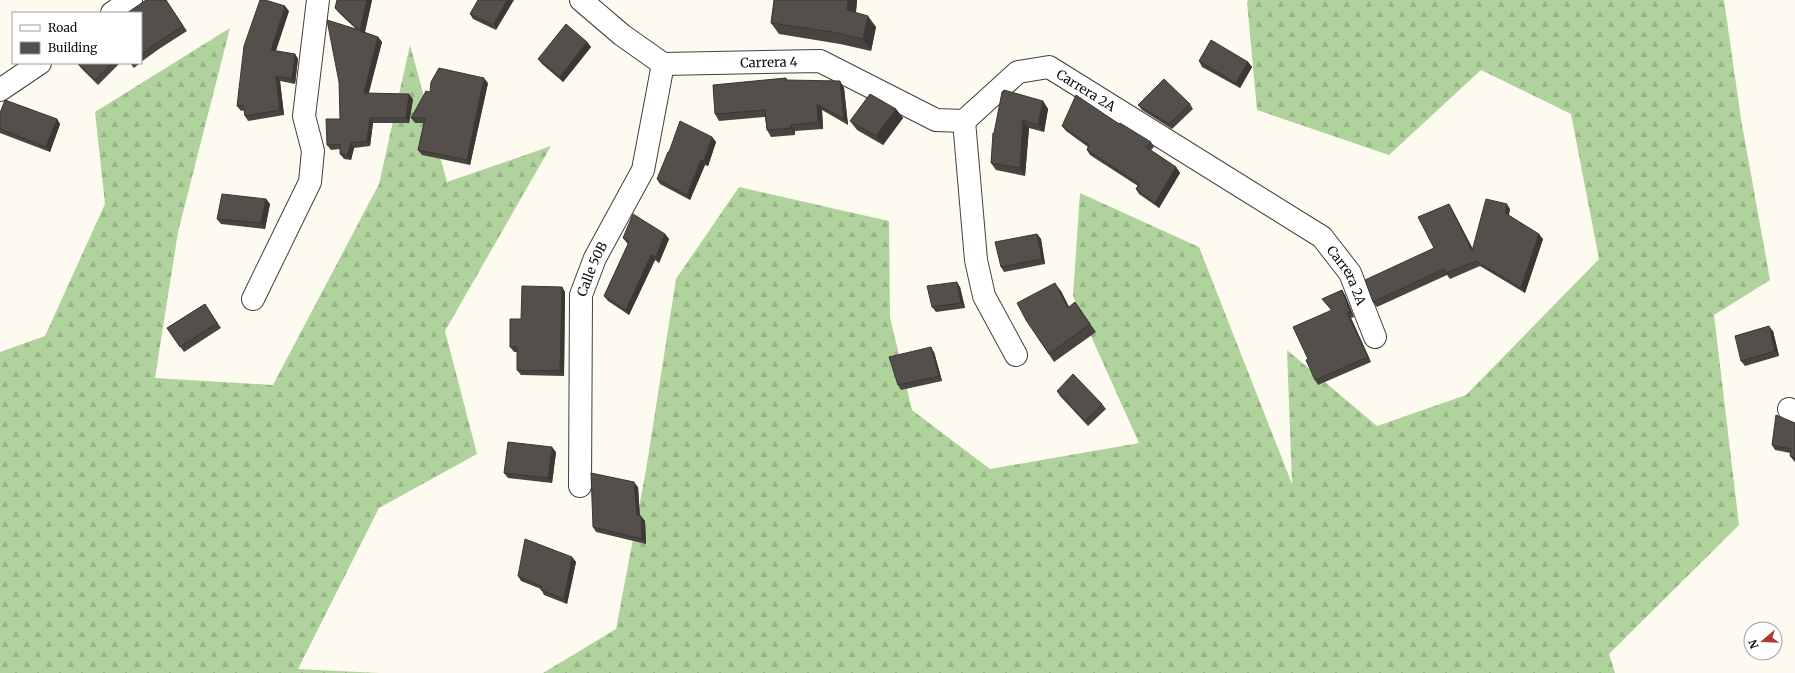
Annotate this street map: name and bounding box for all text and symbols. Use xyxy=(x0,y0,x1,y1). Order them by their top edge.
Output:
legend xyxy=(12,12,142,64)
text: Road xyxy=(48,20,77,35)
text: Building xyxy=(48,40,98,55)
street label: Carrera 4 xyxy=(740,53,798,72)
street label: Carrera 2A xyxy=(1053,66,1119,116)
street label: Calle 50B xyxy=(573,239,611,299)
street label: Carrera 2A xyxy=(1323,242,1370,309)
north arrow xyxy=(1743,621,1783,661)
text: N xyxy=(1745,638,1762,651)

